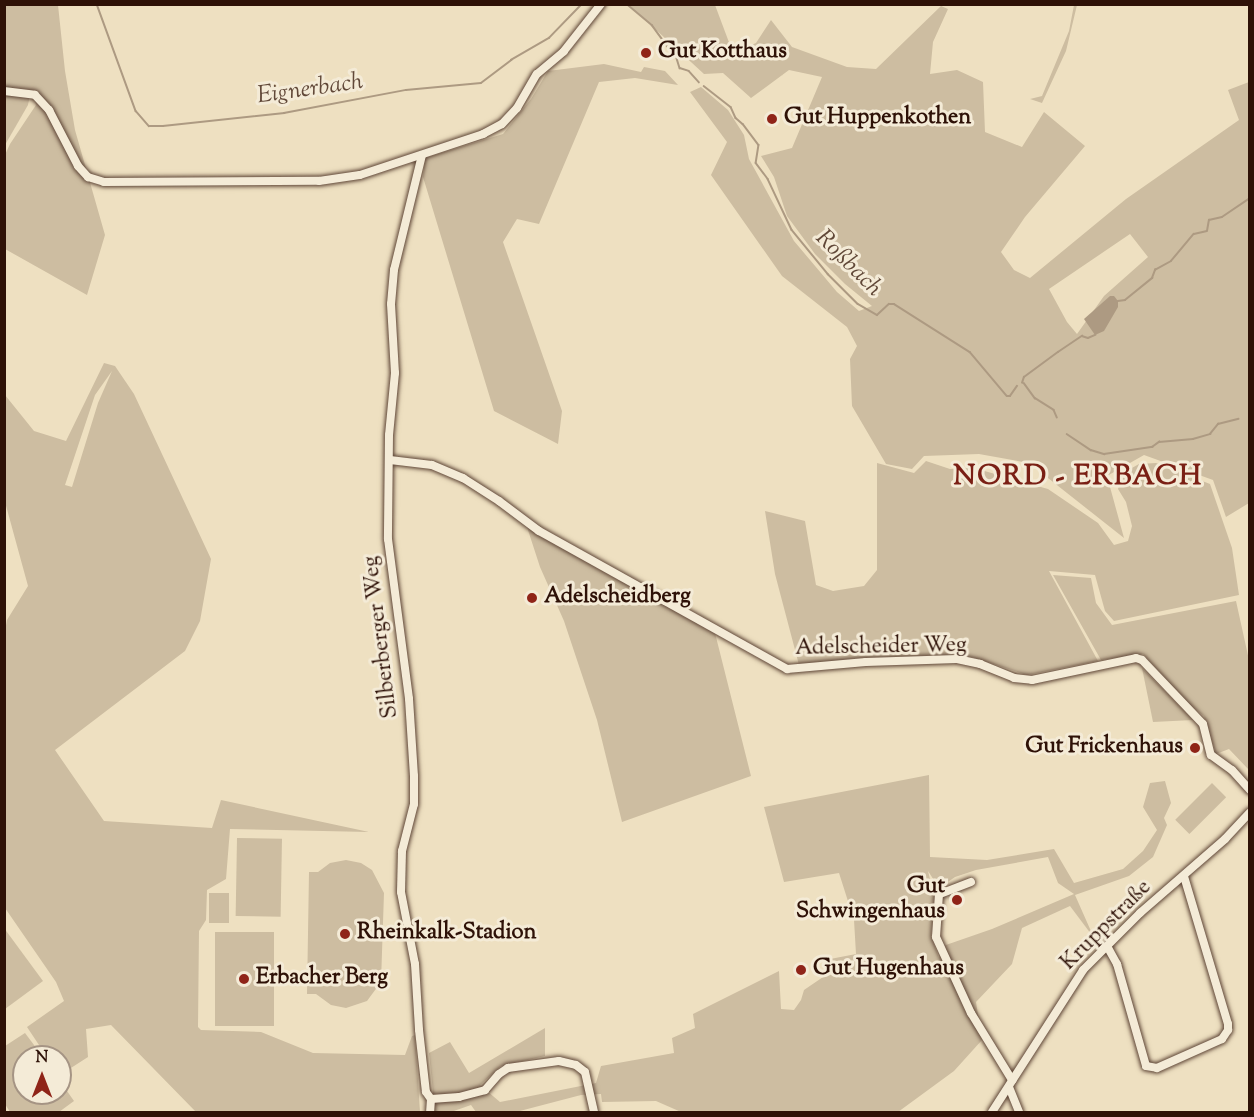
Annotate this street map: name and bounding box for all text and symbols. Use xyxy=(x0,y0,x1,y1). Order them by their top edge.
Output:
place label: Gut Kotthaus xyxy=(658,40,787,66)
marker: Gut Kotthaus xyxy=(639,46,653,60)
water label: Eignerbach xyxy=(255,68,365,112)
place label: Gut Huppenkothen xyxy=(784,106,971,132)
marker: Gut Huppenkothen xyxy=(765,112,779,126)
water label: Roßbach xyxy=(809,225,887,303)
district label: NORD - ERBACH xyxy=(953,460,1203,494)
street label: Silberberger Weg xyxy=(359,554,405,720)
place label: Adelscheidberg xyxy=(544,585,691,611)
marker: Adelscheidberg xyxy=(525,591,539,605)
street label: Adelscheider Weg xyxy=(795,633,967,663)
place label: Gut Frickenhaus xyxy=(1025,735,1183,761)
marker: Gut Frickenhaus xyxy=(1188,741,1202,755)
place label: Gut Schwingenhaus xyxy=(796,874,945,926)
street label: Kruppstraße xyxy=(1056,875,1158,977)
marker: Gut Schwingenhaus xyxy=(950,893,964,907)
place label: Rheinkalk-Stadion xyxy=(357,921,537,947)
marker: Rheinkalk-Stadion xyxy=(338,927,352,941)
place label: Gut Hugenhaus xyxy=(813,957,964,983)
marker: Gut Hugenhaus xyxy=(794,963,808,977)
place label: Erbacher Berg xyxy=(256,966,388,992)
marker: Erbacher Berg xyxy=(237,972,251,986)
north arrow xyxy=(12,1045,72,1105)
text: N xyxy=(36,1047,48,1070)

